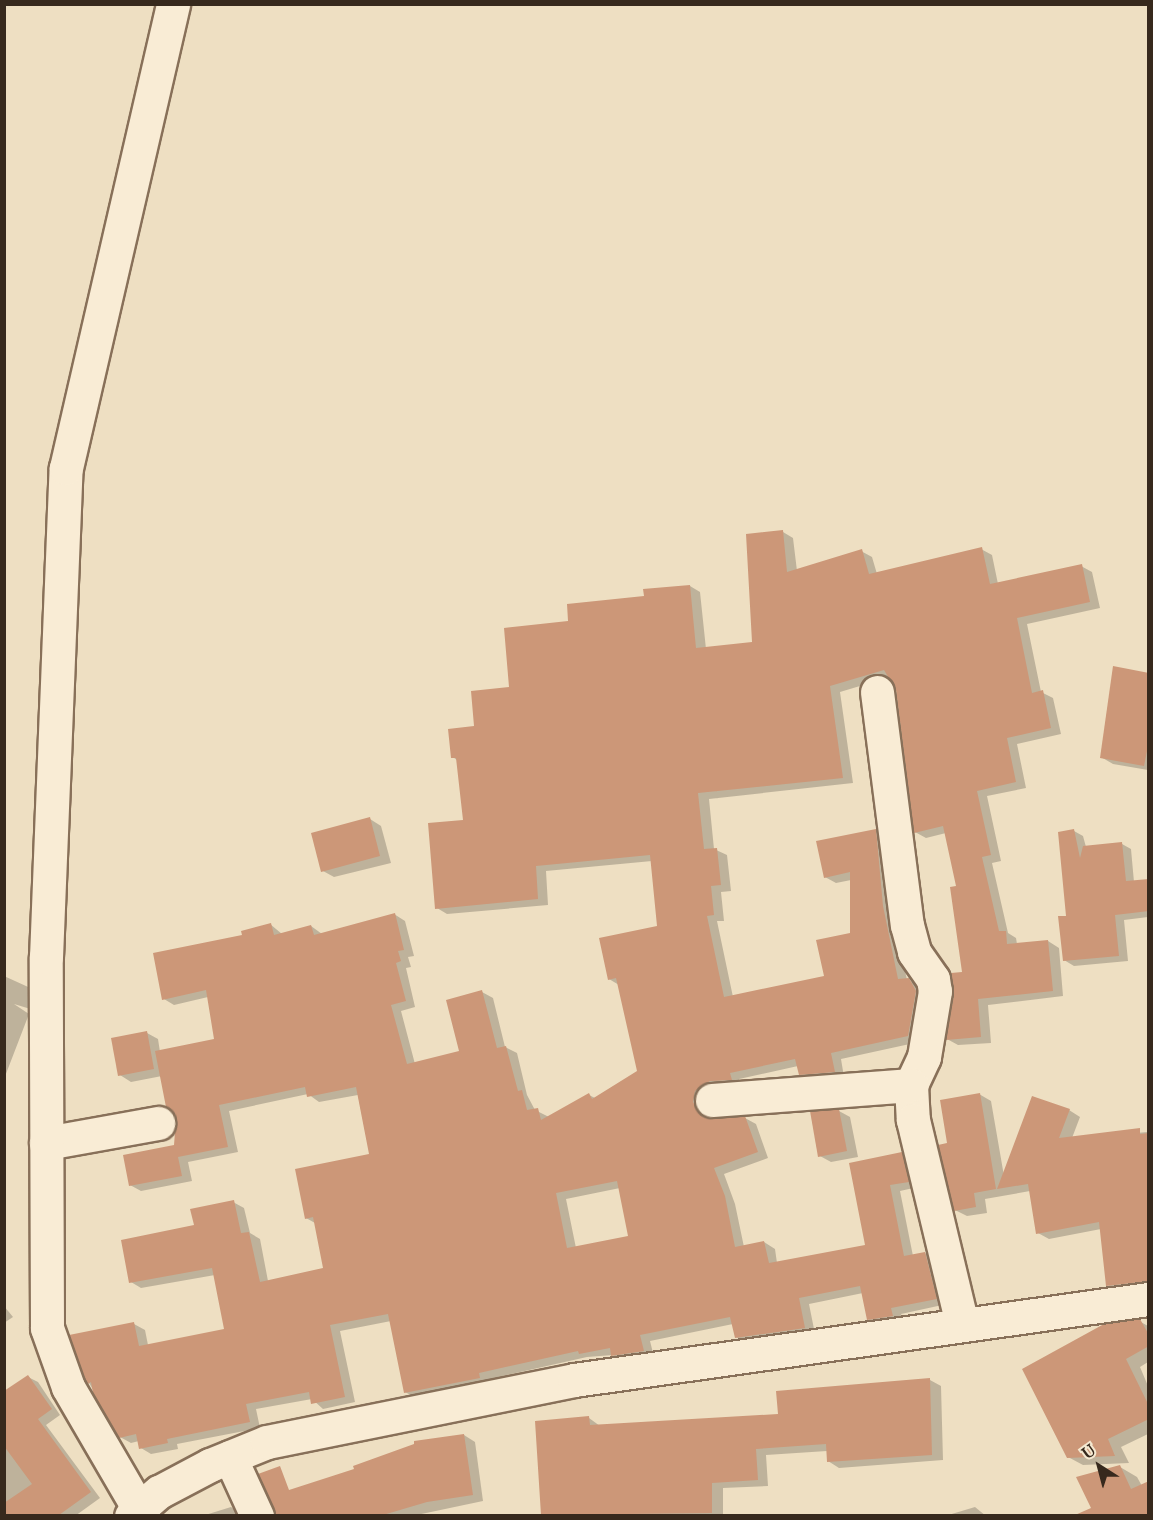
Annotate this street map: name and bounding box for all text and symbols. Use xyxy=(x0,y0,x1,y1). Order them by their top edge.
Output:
north arrow xyxy=(1069,1436,1129,1496)
text: U xyxy=(1078,1440,1099,1463)

